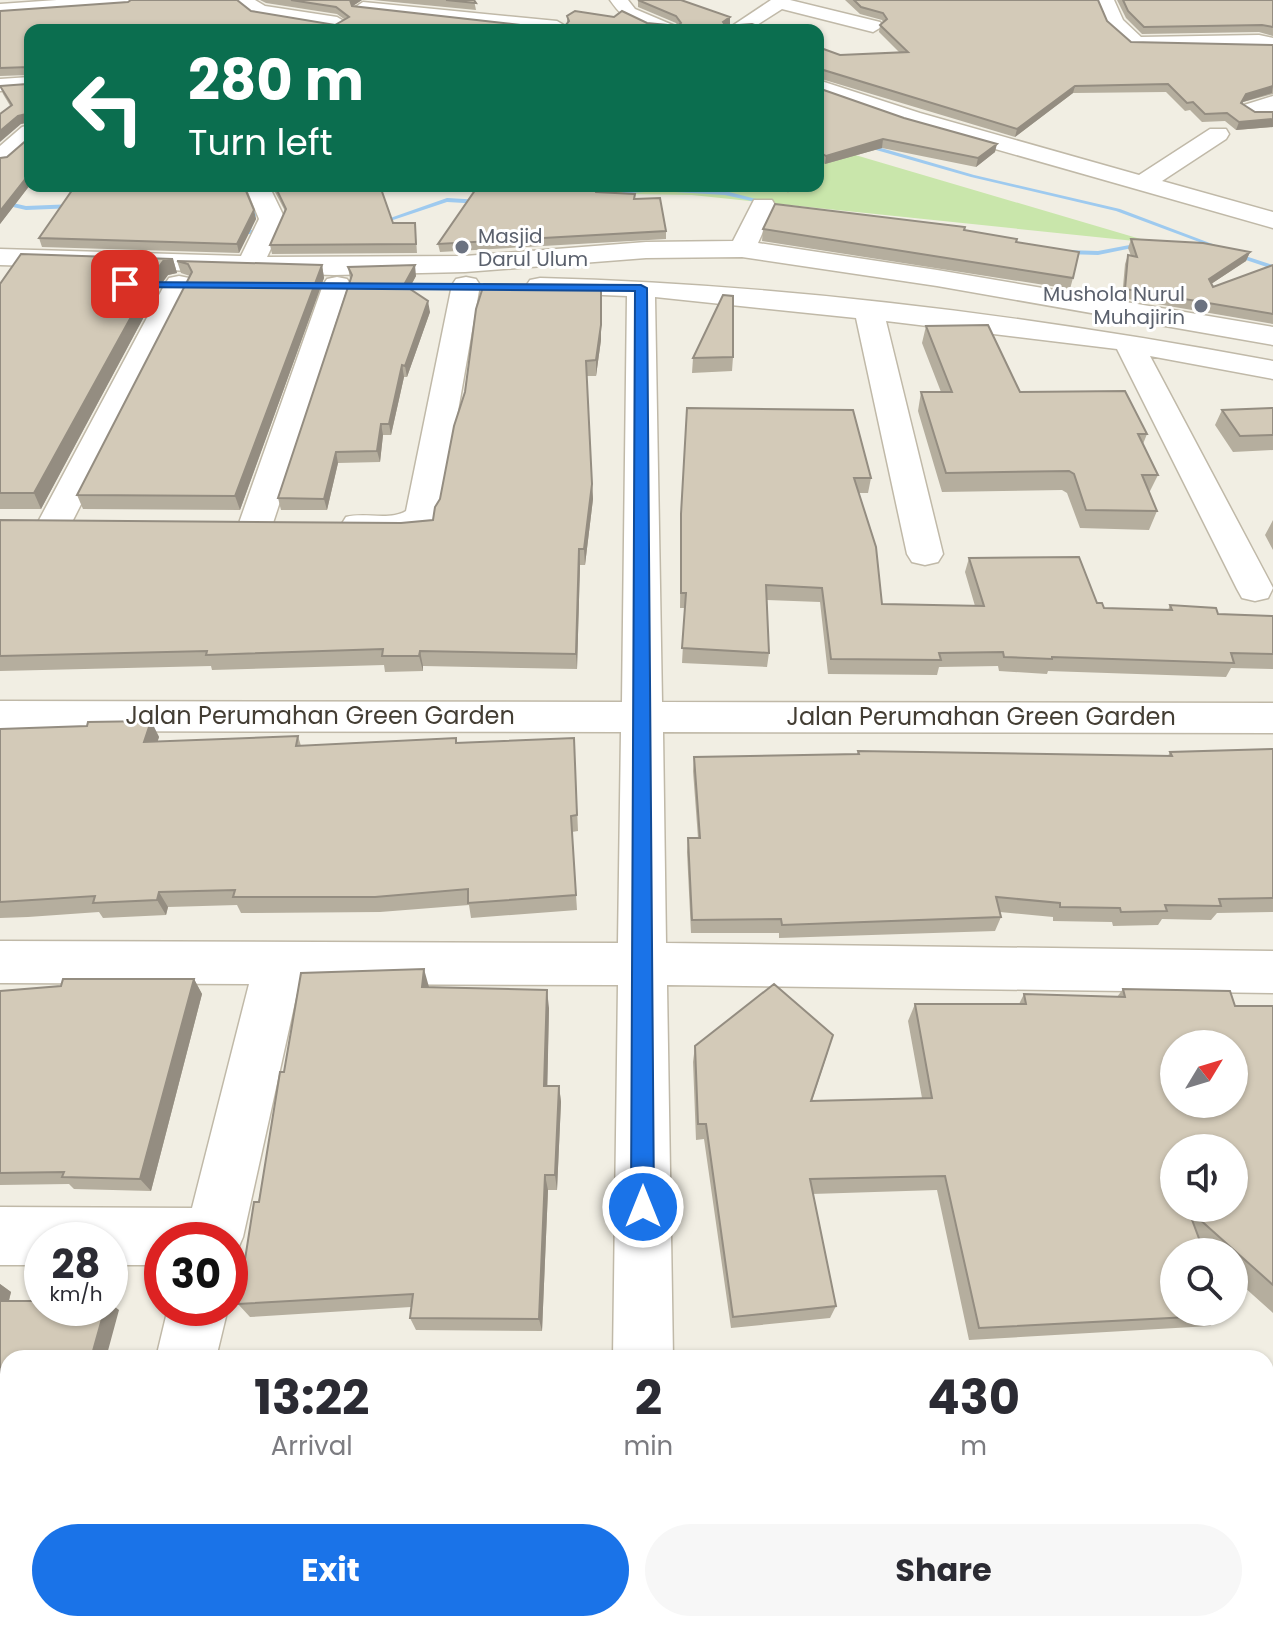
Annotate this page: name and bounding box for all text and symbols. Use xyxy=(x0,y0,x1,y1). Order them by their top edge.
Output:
text: 280 m xyxy=(188,41,364,120)
icon: left xyxy=(56,56,160,160)
text: Turn left xyxy=(188,117,333,168)
place label: Masjid Darul Ulum xyxy=(478,222,588,273)
marker: Masjid Darul Ulum xyxy=(453,238,471,256)
pin xyxy=(91,250,159,318)
icon: arrive xyxy=(103,262,147,306)
place label: Mushola Nurul Muhajirin xyxy=(1043,280,1185,331)
marker: Mushola Nurul Muhajirin xyxy=(1192,297,1210,315)
street label: Jalan Perumahan Green Garden xyxy=(125,699,515,732)
street label: Jalan Perumahan Green Garden xyxy=(786,700,1176,733)
north arrow xyxy=(1160,1030,1248,1118)
map controls xyxy=(1160,1030,1248,1326)
button: sound xyxy=(1160,1134,1248,1222)
position arrow xyxy=(601,1165,685,1249)
speed limit sign: 30 xyxy=(144,1222,248,1326)
text: 28 xyxy=(52,1236,100,1292)
button: search xyxy=(1160,1238,1248,1326)
text: km/h xyxy=(49,1280,103,1308)
text: 13:22 xyxy=(254,1364,369,1431)
text: 2 xyxy=(635,1364,662,1431)
text: 430 xyxy=(927,1364,1020,1431)
text: Arrival xyxy=(271,1428,353,1464)
text: min xyxy=(623,1428,673,1464)
text: m xyxy=(960,1428,987,1464)
button: Exit xyxy=(32,1524,629,1616)
button: Share xyxy=(645,1524,1242,1616)

